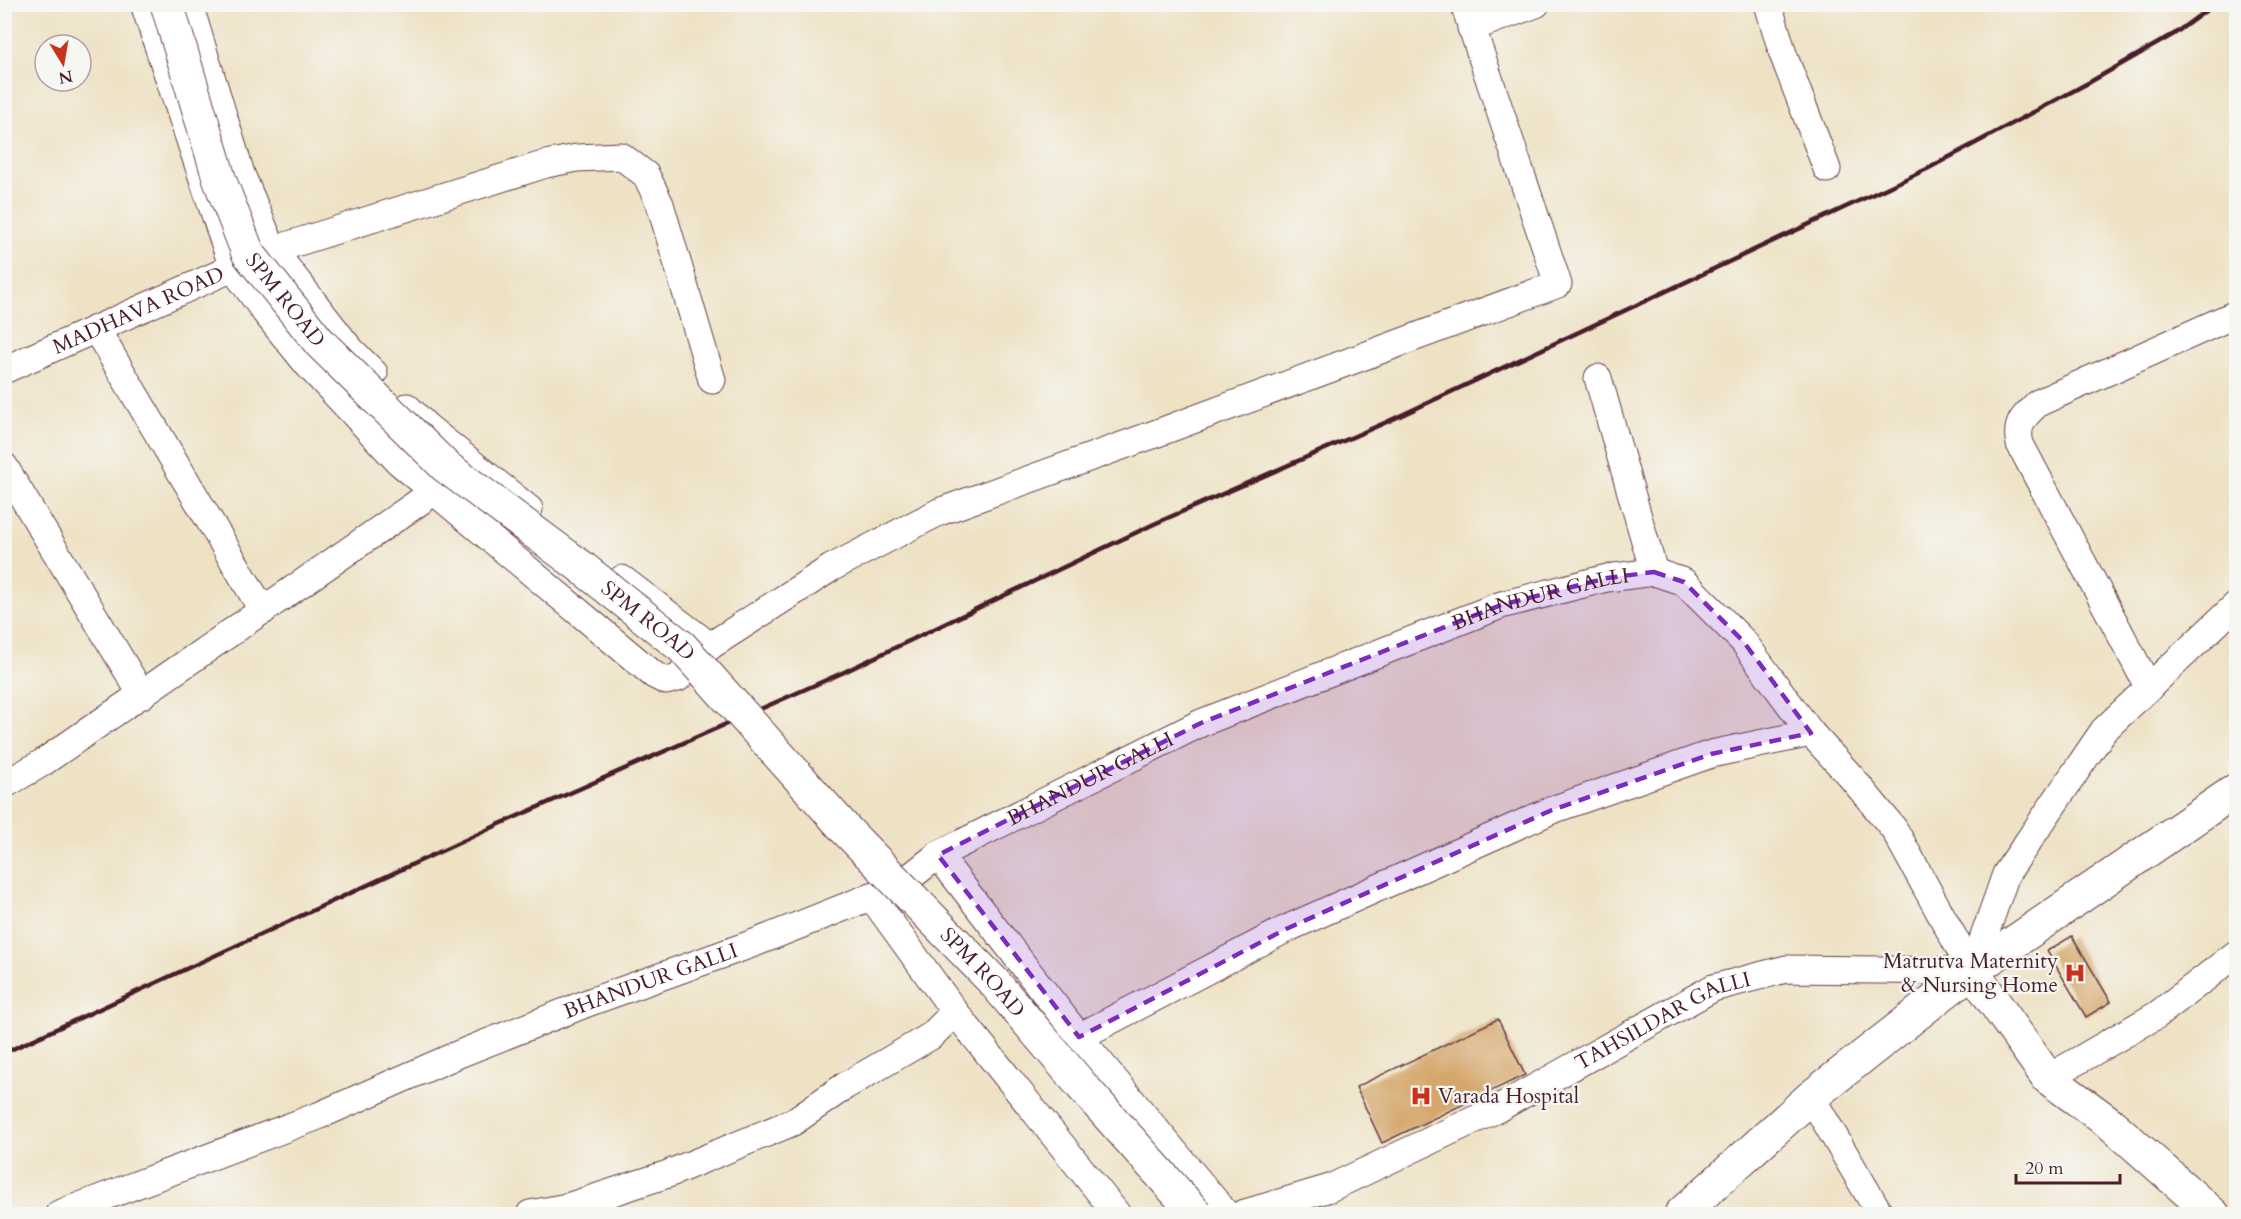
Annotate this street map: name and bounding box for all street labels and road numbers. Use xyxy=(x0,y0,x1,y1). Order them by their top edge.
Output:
street label: SPM ROAD xyxy=(238,247,332,353)
street label: MADHAVA ROAD xyxy=(48,260,229,362)
street label: BHANDUR GALLI xyxy=(1447,561,1631,638)
street label: SPM ROAD xyxy=(595,574,702,667)
street label: BHANDUR GALLI xyxy=(1002,725,1179,833)
street label: SPM ROAD xyxy=(933,921,1032,1024)
street label: BHANDUR GALLI xyxy=(559,936,742,1026)
street label: TAHSILDAR GALLI xyxy=(1570,965,1754,1078)

